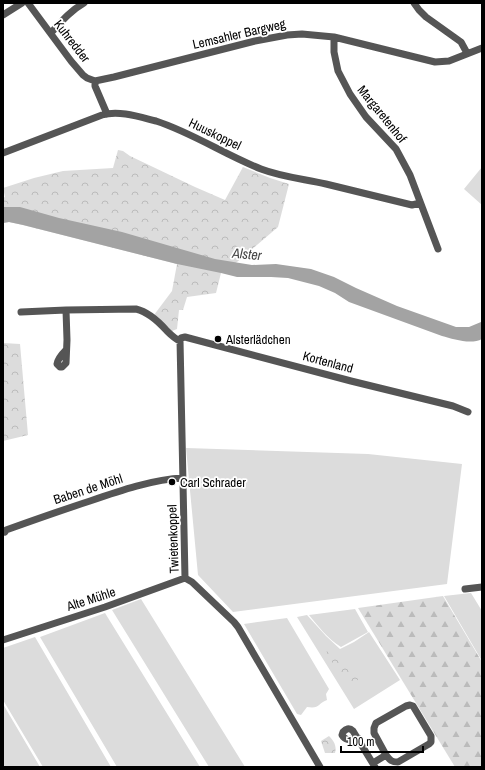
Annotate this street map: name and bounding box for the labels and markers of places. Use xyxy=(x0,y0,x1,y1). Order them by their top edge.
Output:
place label: Alsterlädchen xyxy=(225,331,291,348)
marker: Alsterlädchen xyxy=(213,334,223,344)
place label: Carl Schrader xyxy=(180,474,246,491)
marker: Carl Schrader xyxy=(167,477,177,487)

